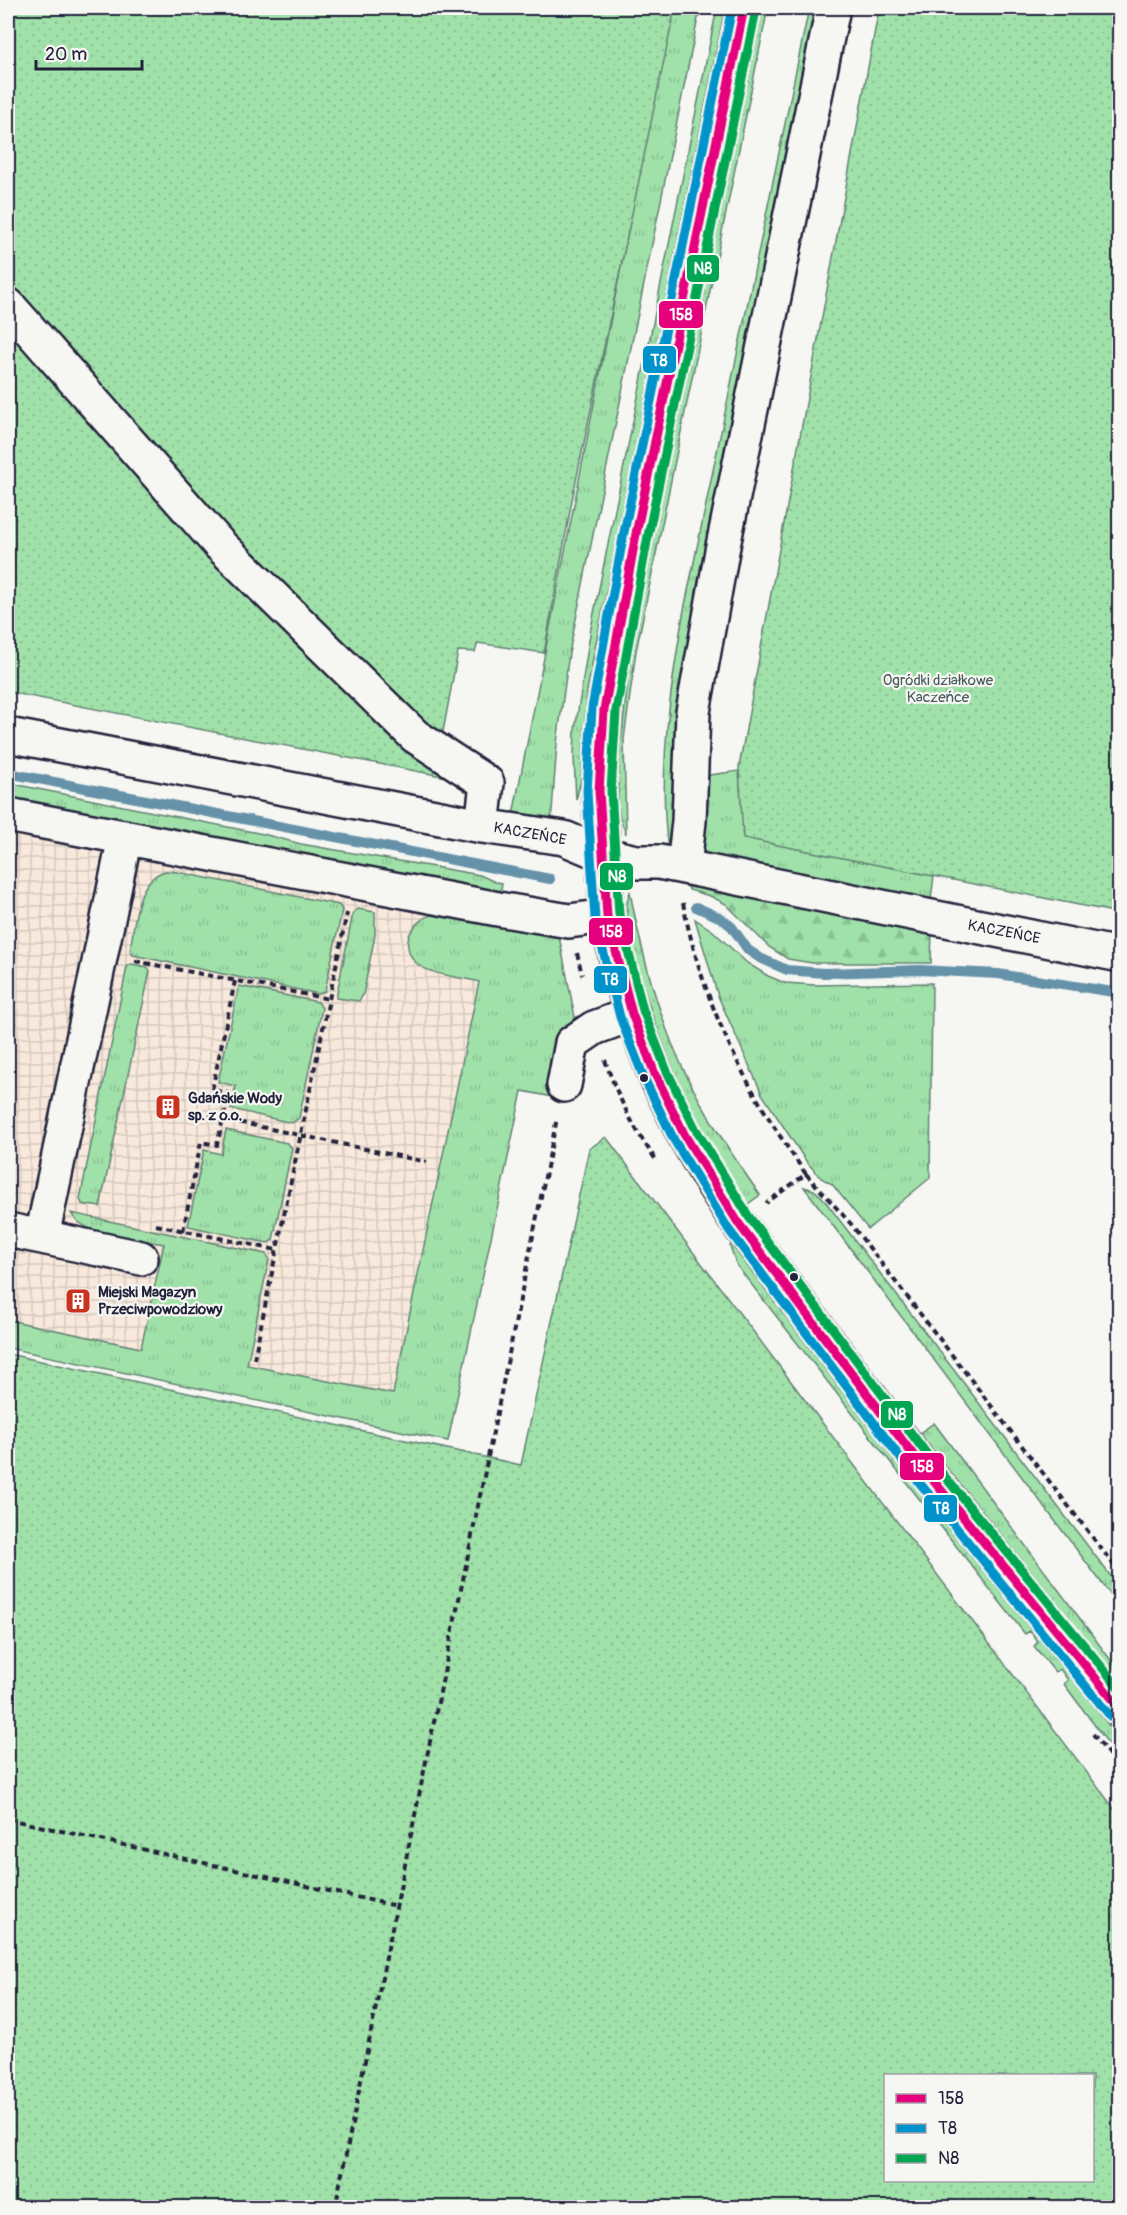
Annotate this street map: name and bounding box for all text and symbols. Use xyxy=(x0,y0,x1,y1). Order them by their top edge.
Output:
scale bar xyxy=(36,33,142,71)
text: 20 m xyxy=(45,43,87,66)
line badge: N8 xyxy=(686,254,720,283)
text: N8 xyxy=(694,259,712,279)
line badge: 158 xyxy=(658,300,704,329)
text: 158 xyxy=(670,305,693,325)
line badge: T8 xyxy=(642,345,677,374)
text: T8 xyxy=(650,351,667,371)
park label: Ogródki działkowe Kaczeńce xyxy=(883,671,994,707)
street label: KACZEŃCE xyxy=(492,818,568,850)
line badge: N8 xyxy=(599,862,634,891)
text: N8 xyxy=(608,867,626,887)
street label: KACZEŃCE xyxy=(966,916,1042,948)
line badge: 158 xyxy=(588,917,634,946)
text: 158 xyxy=(600,922,623,942)
line badge: T8 xyxy=(593,965,628,994)
text: T8 xyxy=(601,970,618,990)
unlabelled marker xyxy=(638,1072,650,1084)
place label: Gdańskie Wody sp. z o.o. xyxy=(188,1089,282,1125)
building icon: Gdańskie Wody sp. z o.o. xyxy=(153,1092,183,1122)
unlabelled marker xyxy=(788,1271,800,1283)
place label: Miejski Magazyn Przeciwpowodziowy xyxy=(98,1283,223,1319)
building icon: Miejski Magazyn Przeciwpowodziowy xyxy=(63,1286,93,1316)
line badge: N8 xyxy=(880,1400,914,1429)
text: N8 xyxy=(888,1405,906,1425)
line badge: 158 xyxy=(899,1452,945,1481)
text: 158 xyxy=(911,1457,934,1477)
line badge: T8 xyxy=(923,1494,958,1523)
text: T8 xyxy=(932,1499,949,1519)
legend xyxy=(884,2074,1094,2182)
text: 158 xyxy=(938,2087,964,2110)
text: T8 xyxy=(938,2117,957,2140)
text: N8 xyxy=(938,2147,959,2170)

